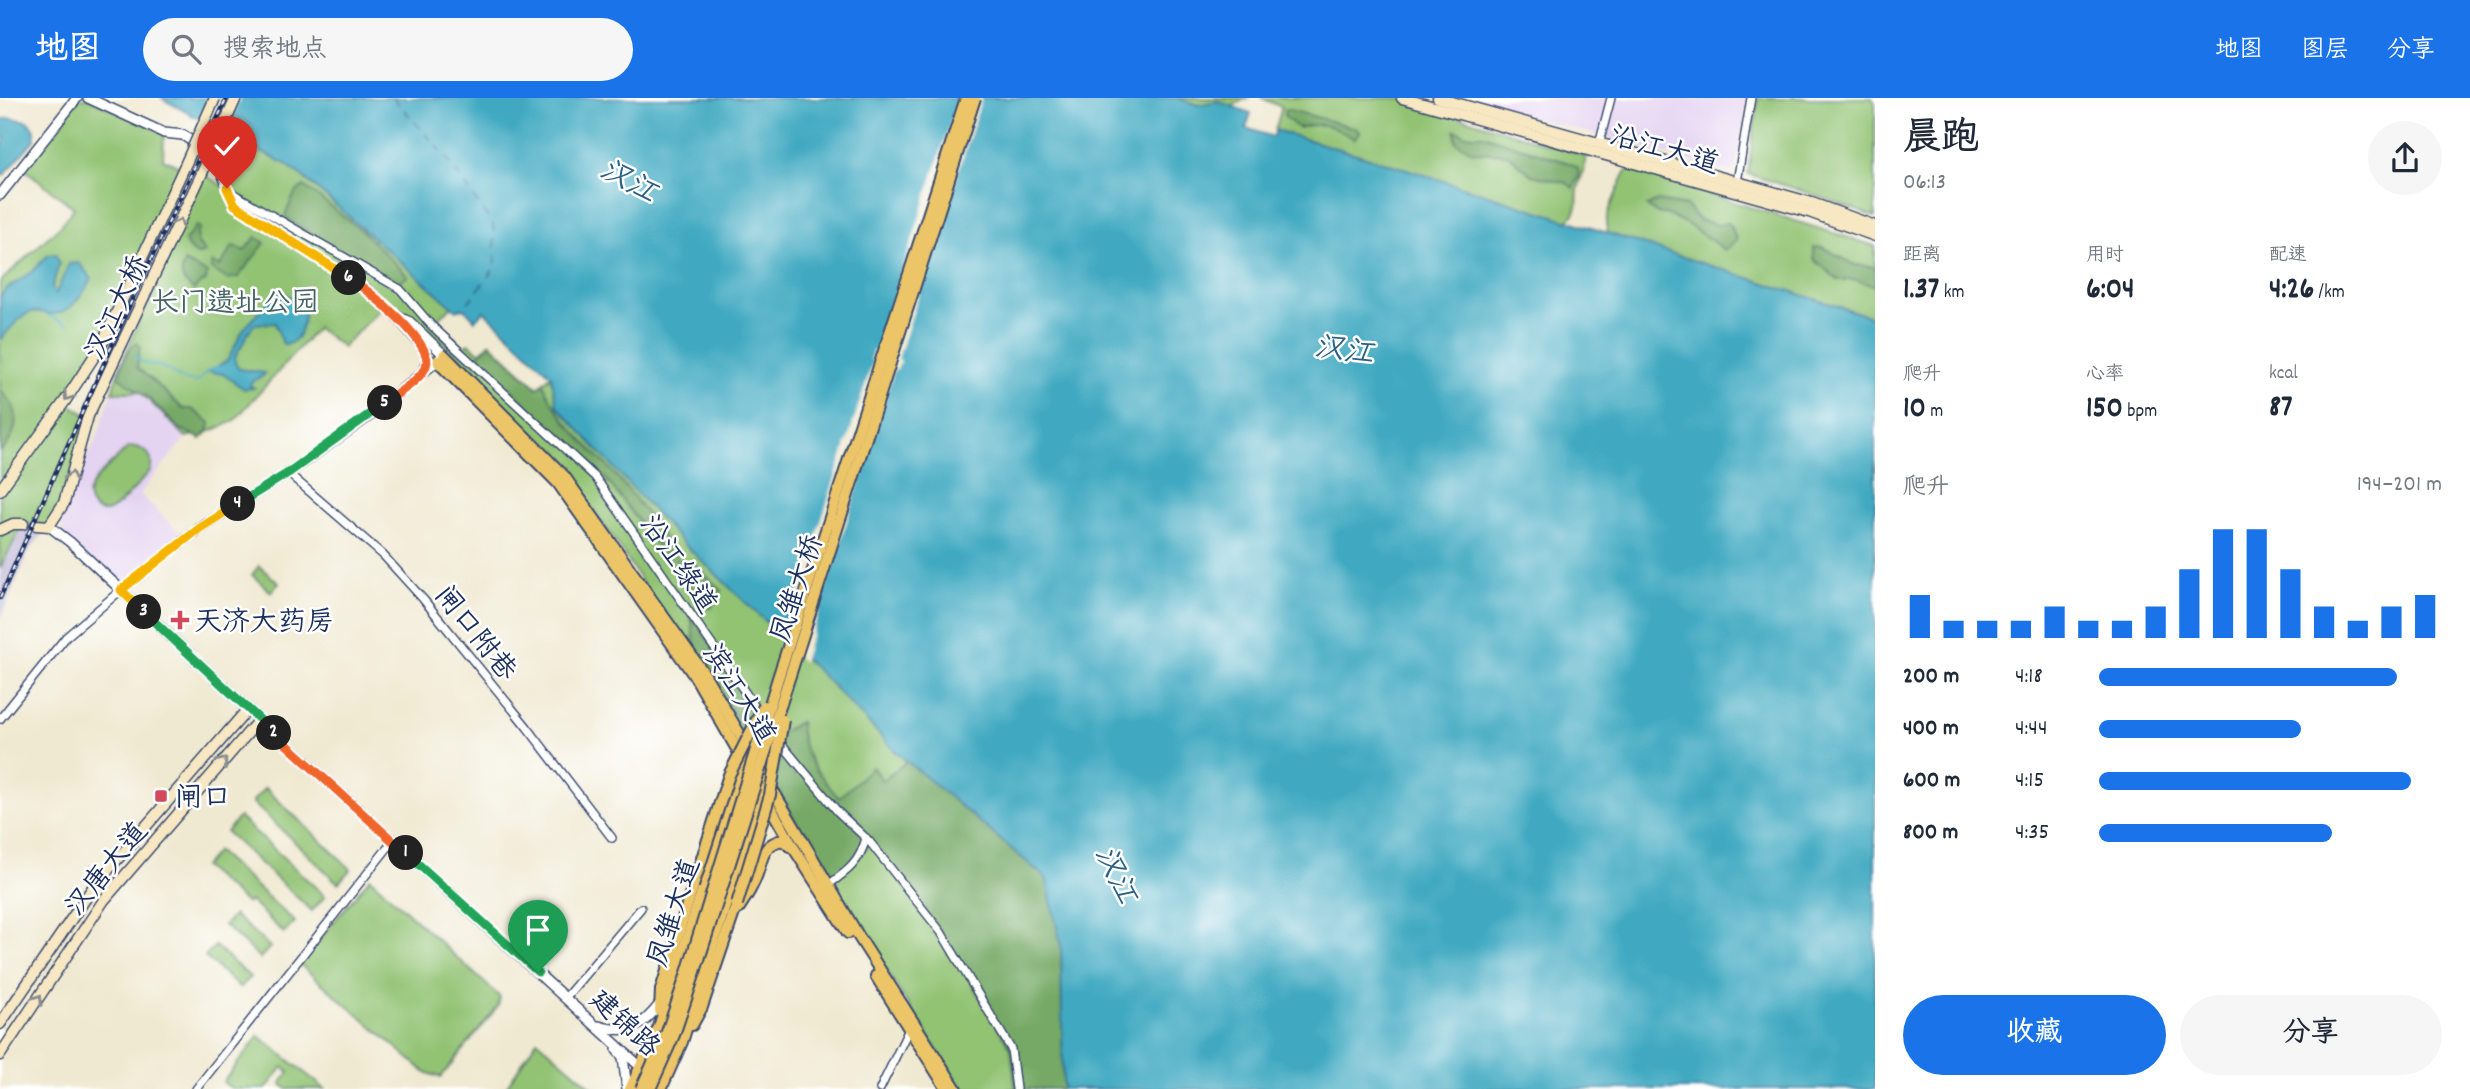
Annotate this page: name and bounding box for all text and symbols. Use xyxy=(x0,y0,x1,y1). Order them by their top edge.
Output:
search box xyxy=(143,18,633,81)
text: 地图 xyxy=(35,28,101,75)
icon: search xyxy=(167,30,205,68)
text: 搜索地点 xyxy=(223,32,327,69)
text: 地图 xyxy=(2215,34,2263,68)
text: 图层 xyxy=(2301,34,2349,68)
text: 分享 xyxy=(2387,34,2435,68)
text: 晨跑 xyxy=(1903,113,1979,168)
pin xyxy=(197,116,257,188)
street label: 沿江大道 xyxy=(1604,118,1723,187)
button: share xyxy=(2368,121,2442,195)
icon: check xyxy=(208,127,246,165)
water label: 汉江 xyxy=(590,151,665,218)
text: 06:13 xyxy=(1903,167,1946,200)
one-way arrow xyxy=(171,218,185,230)
text: 距离 xyxy=(1903,243,1941,270)
text: 用时 xyxy=(2086,243,2124,270)
text: 配速 xyxy=(2269,243,2307,270)
street label: 汉江大桥 xyxy=(78,250,161,368)
pin: 6 xyxy=(332,260,366,296)
text: 6 xyxy=(344,264,353,291)
text: 1.37 xyxy=(1903,270,1939,313)
text: 6:04 xyxy=(2086,270,2134,313)
text: 4:26 xyxy=(2269,270,2314,313)
text: km xyxy=(1939,280,1965,307)
text: /km xyxy=(2314,280,2345,307)
park label: 长门遗址公园 xyxy=(151,286,319,326)
water label: 汉江 xyxy=(1311,328,1378,379)
text: kcal xyxy=(2269,361,2298,388)
text: 爬升 xyxy=(1903,362,1941,389)
text: 心率 xyxy=(2086,362,2124,389)
pin: 5 xyxy=(368,386,402,420)
one-way arrow xyxy=(64,388,76,401)
text: 87 xyxy=(2269,388,2293,431)
text: 5 xyxy=(380,389,389,416)
text: 10 xyxy=(1903,389,1926,432)
text: 150 xyxy=(2086,389,2123,432)
text: m xyxy=(1926,399,1943,426)
text: bpm xyxy=(2123,399,2157,426)
text: 194–201 m xyxy=(2357,469,2442,502)
one-way arrow xyxy=(63,471,77,483)
text: 爬升 xyxy=(1903,472,1949,505)
pin: 4 xyxy=(220,486,256,522)
text: 4 xyxy=(234,490,241,517)
street label: 沿江绿道 xyxy=(627,509,724,623)
street label: 凤雏大桥 xyxy=(763,530,836,649)
street label: 闸口附巷 xyxy=(422,579,525,692)
pin: 3 xyxy=(127,594,162,630)
text: 3 xyxy=(139,598,148,625)
place label: 天济大药房 xyxy=(194,605,334,645)
marker: 天济大药房 xyxy=(172,612,188,628)
street label: 滨江大道 xyxy=(690,638,783,754)
text: 200 m xyxy=(1903,661,1959,694)
text: 4:18 xyxy=(2015,661,2043,694)
text: 400 m xyxy=(1903,713,1959,746)
text: 4:44 xyxy=(2015,713,2047,746)
pin: 2 xyxy=(256,716,292,750)
text: 2 xyxy=(269,719,278,746)
one-way arrow xyxy=(215,757,227,770)
text: 600 m xyxy=(1903,765,1960,798)
text: 4:15 xyxy=(2015,765,2044,798)
place label: 闸口 xyxy=(175,781,231,821)
marker: 闸口 xyxy=(153,788,169,804)
street label: 汉唐大道 xyxy=(58,815,160,927)
text: 800 m xyxy=(1903,817,1958,850)
text: 4:35 xyxy=(2015,817,2049,850)
pin: 1 xyxy=(388,836,424,870)
text: 1 xyxy=(403,839,408,866)
water label: 汉江 xyxy=(1080,840,1146,914)
street label: 凤雏大道 xyxy=(640,854,713,973)
pin xyxy=(508,900,568,972)
icon: arrive xyxy=(519,911,557,949)
street label: 建锦路 xyxy=(578,982,667,1069)
one-way arrow xyxy=(30,994,42,1007)
button: 收藏 xyxy=(1903,995,2166,1075)
button: 分享 xyxy=(2180,995,2442,1075)

